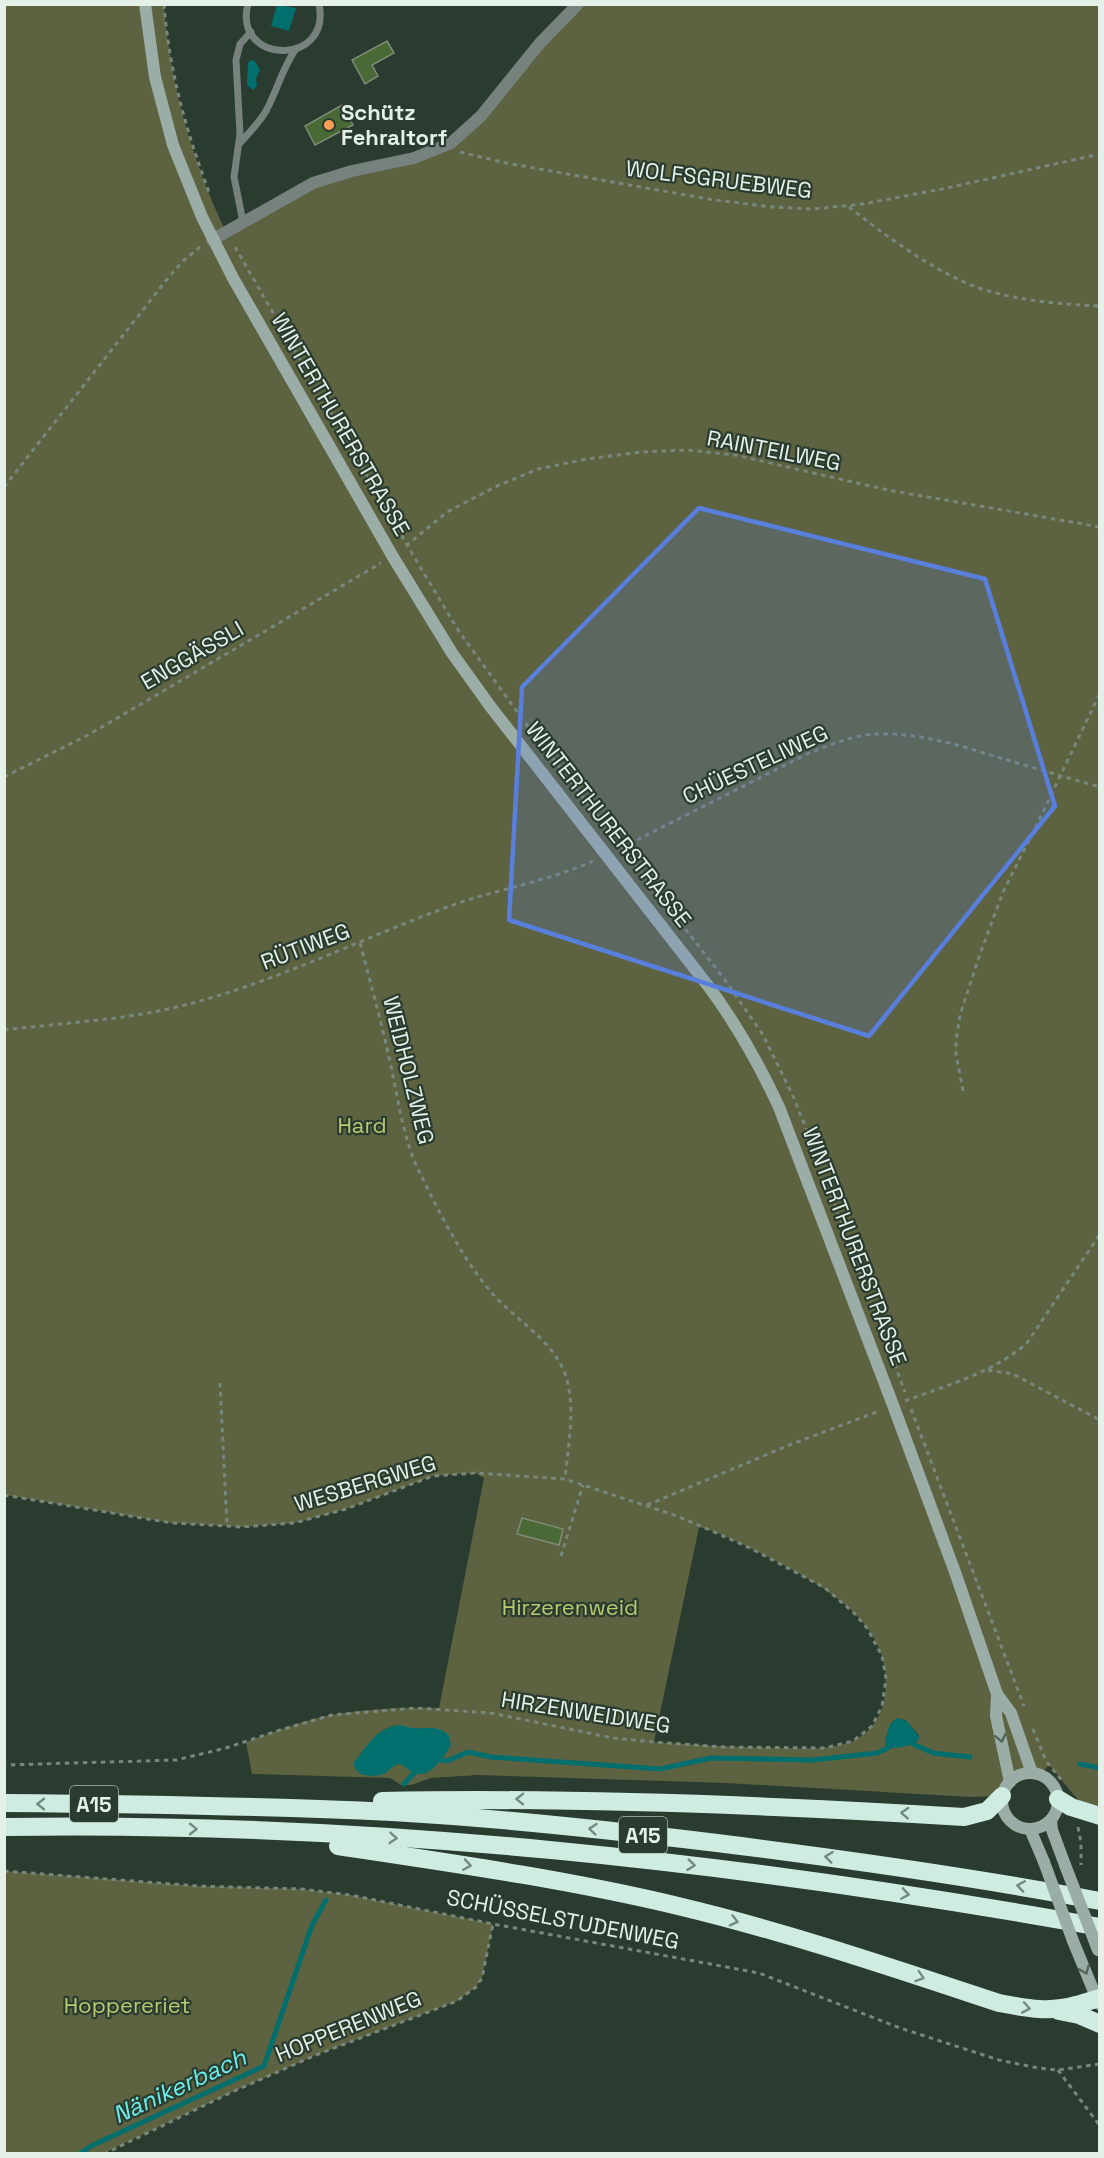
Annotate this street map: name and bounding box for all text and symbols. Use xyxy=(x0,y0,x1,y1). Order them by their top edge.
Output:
place label: Schütz Fehraltorf xyxy=(341,98,447,151)
marker: Schütz Fehraltorf xyxy=(322,118,336,132)
street label: WOLFSGRUEBWEG xyxy=(624,154,814,204)
street label: WINTERTHURERSTRASSE xyxy=(266,307,416,541)
street label: RAINTEILWEG xyxy=(705,423,843,477)
street label: ENGGÄSSLI xyxy=(136,614,248,696)
street label: WINTERTHURERSTRASSE xyxy=(520,716,698,932)
street label: CHÜESTELIWEG xyxy=(678,718,832,810)
street label: RÜTIWEG xyxy=(257,916,353,976)
street label: WEIDHOLZWEG xyxy=(377,993,441,1147)
park label: Hard xyxy=(337,1111,387,1139)
street label: WINTERTHURERSTRASSE xyxy=(797,1123,913,1369)
street label: WESBERGWEG xyxy=(291,1448,439,1518)
park label: Hirzerenweid xyxy=(502,1593,638,1621)
street label: HIRZENWEIDWEG xyxy=(499,1685,673,1739)
one-way arrow xyxy=(994,1733,1007,1743)
road number: A15 xyxy=(70,1786,118,1822)
one-way arrow xyxy=(515,1793,524,1805)
one-way arrow xyxy=(36,1798,45,1810)
one-way arrow xyxy=(901,1807,910,1820)
road number: A15 xyxy=(619,1817,667,1853)
one-way arrow xyxy=(189,1822,198,1835)
one-way arrow xyxy=(589,1824,598,1836)
one-way arrow xyxy=(388,1831,397,1844)
one-way arrow xyxy=(824,1851,833,1864)
one-way arrow xyxy=(463,1858,472,1870)
one-way arrow xyxy=(687,1858,696,1871)
one-way arrow xyxy=(1017,1881,1026,1893)
street label: SCHÜSSELSTUDENWEG xyxy=(444,1883,682,1955)
one-way arrow xyxy=(901,1888,910,1900)
one-way arrow xyxy=(729,1913,739,1926)
one-way arrow xyxy=(1078,1963,1090,1974)
one-way arrow xyxy=(914,1969,925,1982)
street label: HOPPERENWEG xyxy=(271,1984,425,2068)
park label: Hoppereriet xyxy=(64,1991,190,2019)
one-way arrow xyxy=(1021,2001,1031,2014)
water label: Nänikerbach xyxy=(107,2041,252,2130)

